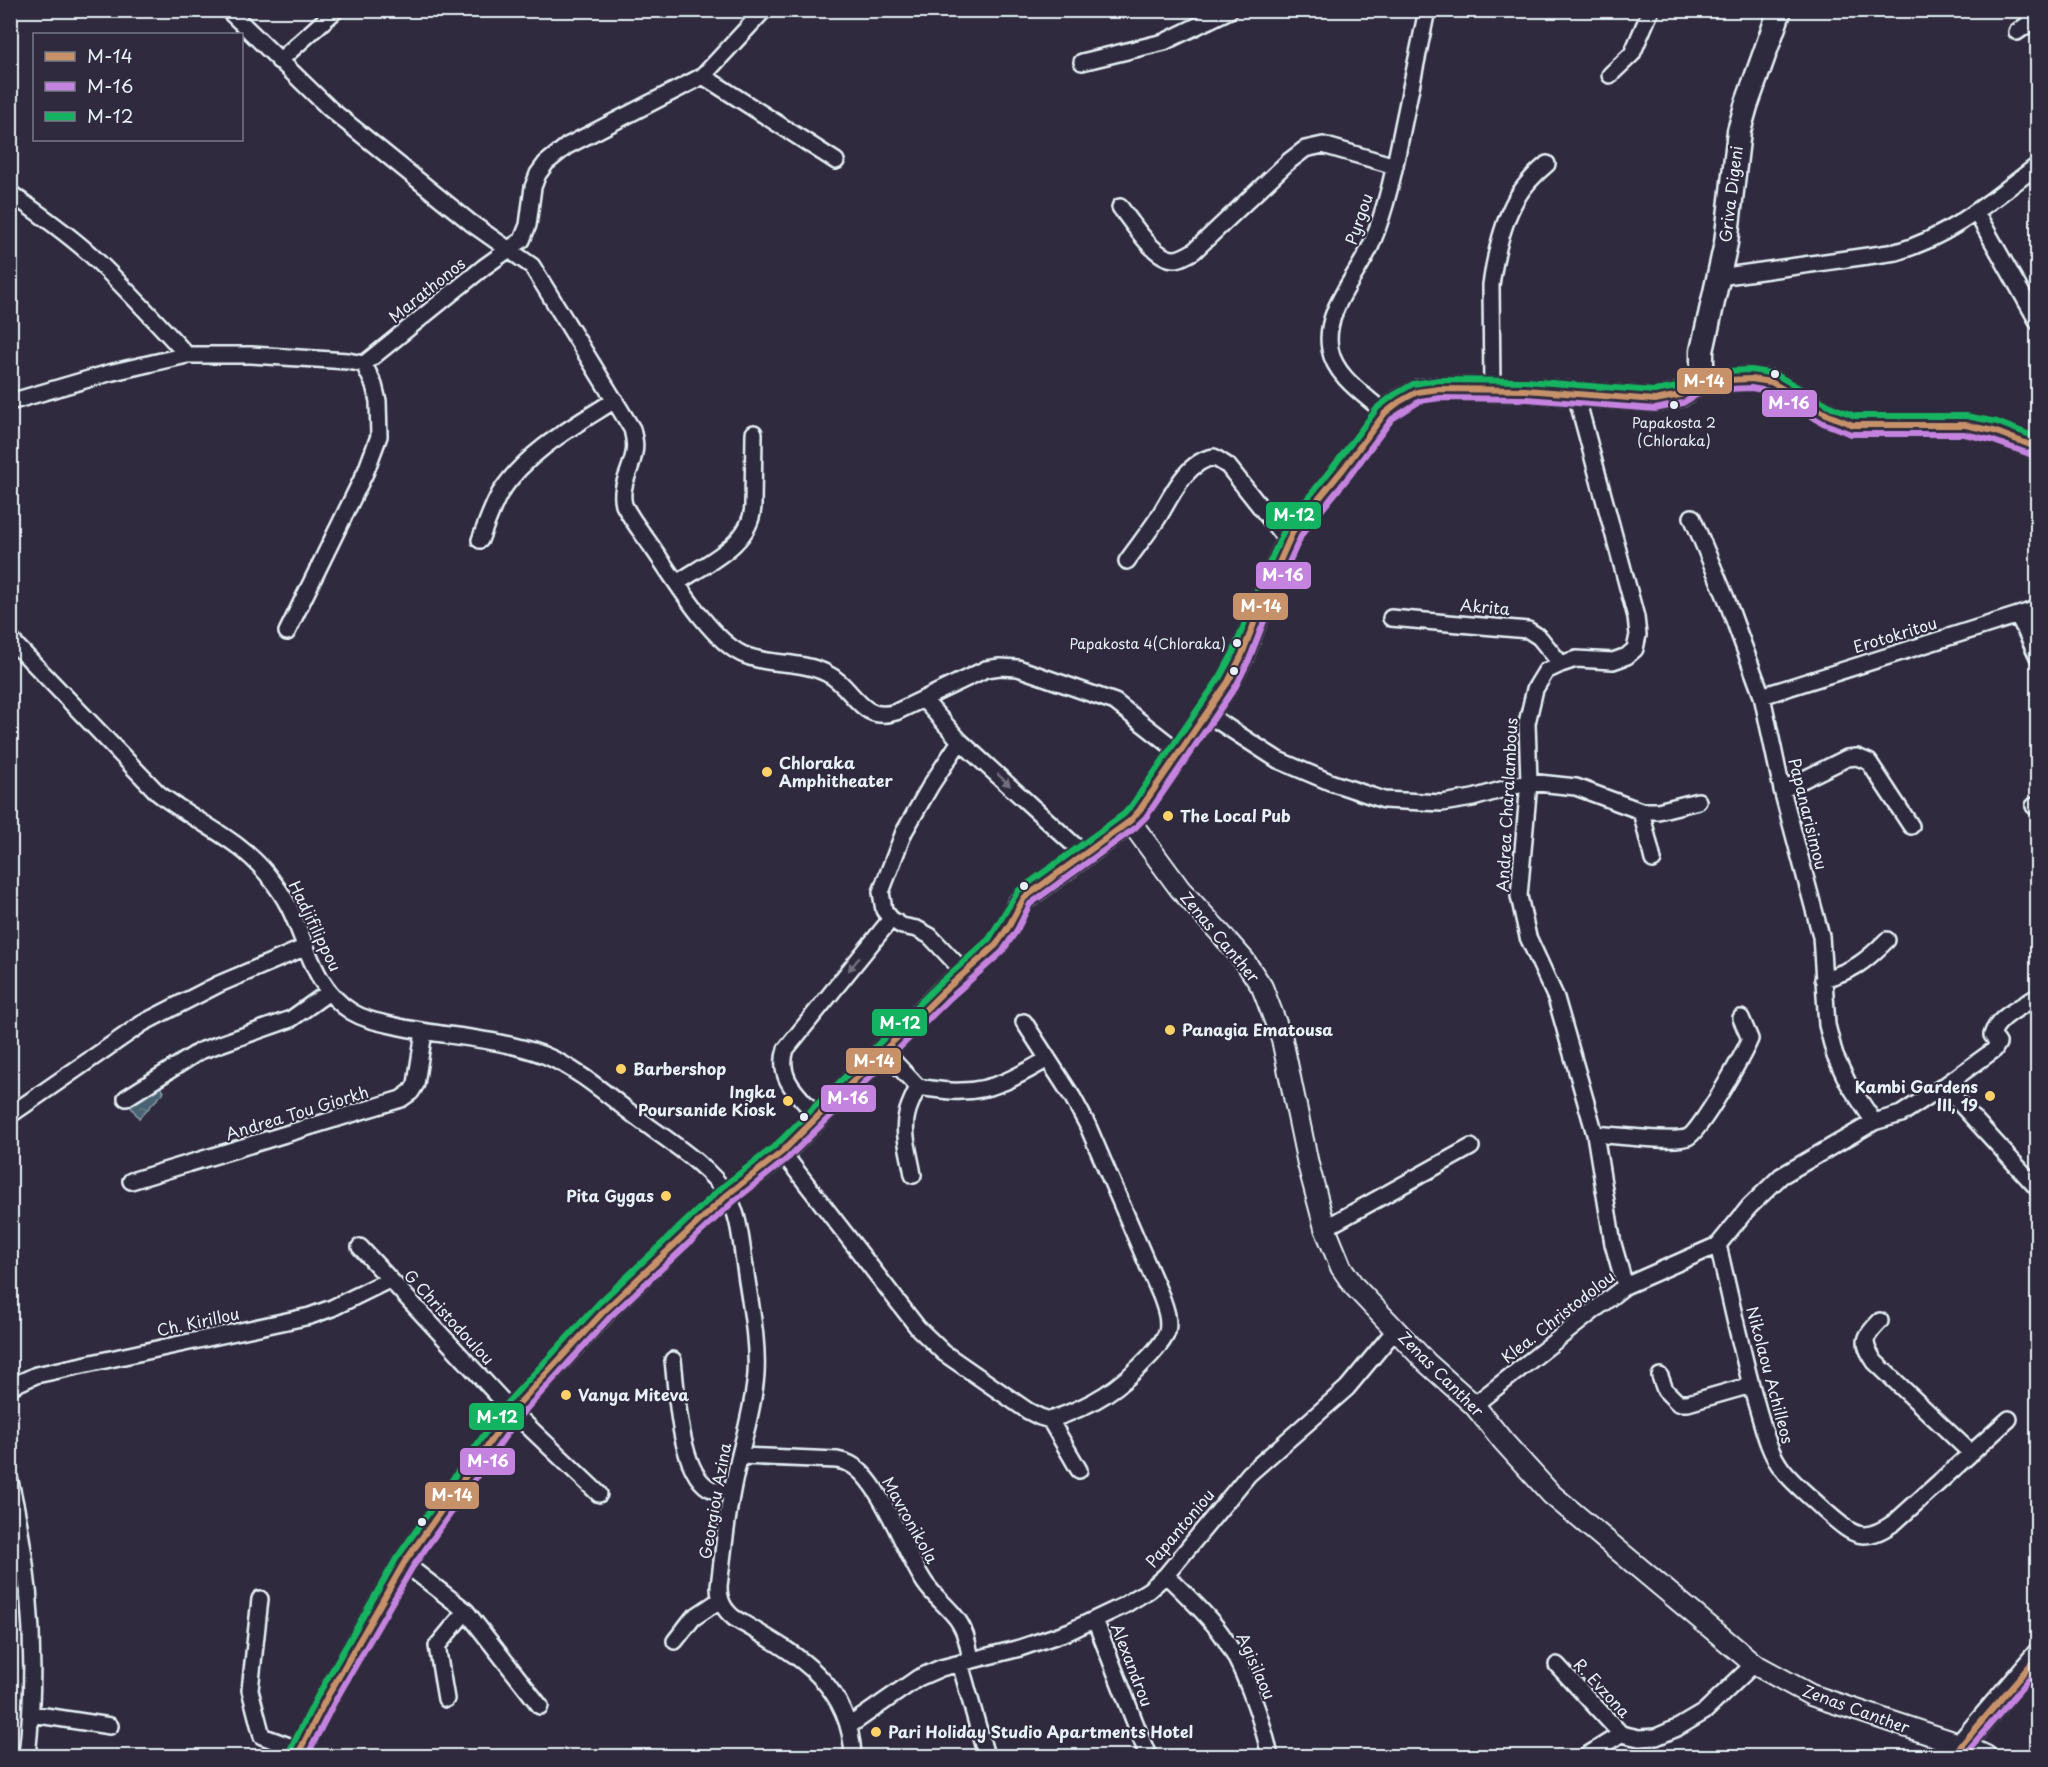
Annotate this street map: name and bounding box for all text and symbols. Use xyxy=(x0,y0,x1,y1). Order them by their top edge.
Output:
legend xyxy=(33,33,243,141)
text: M-14 xyxy=(87,42,133,69)
text: M-16 xyxy=(87,72,133,99)
text: M-12 xyxy=(87,102,133,129)
street label: Griva Digeni xyxy=(1712,144,1748,244)
street label: Pyrgou xyxy=(1338,190,1378,248)
street label: Marathonos xyxy=(383,251,470,328)
line badge: M-14 xyxy=(1676,367,1733,395)
text: M-14 xyxy=(1683,368,1725,392)
unlabelled marker xyxy=(1769,368,1781,380)
line badge: M-16 xyxy=(1761,389,1818,418)
text: M-16 xyxy=(1768,390,1810,414)
marker: Papakosta 2 (Chloraka) xyxy=(1668,399,1680,411)
place label: Papakosta 2 (Chloraka) xyxy=(1632,412,1716,451)
line badge: M-12 xyxy=(1265,501,1322,530)
text: M-12 xyxy=(1273,502,1315,526)
line badge: M-16 xyxy=(1255,561,1312,590)
text: M-16 xyxy=(1262,562,1304,586)
line badge: M-14 xyxy=(1232,592,1289,621)
street label: Akrita xyxy=(1459,592,1511,620)
text: M-14 xyxy=(1240,593,1282,617)
street label: Erotokritou xyxy=(1850,610,1940,658)
place label: Papakosta 4(Chloraka) xyxy=(1069,633,1226,654)
marker: Papakosta 4(Chloraka) xyxy=(1231,637,1243,649)
unlabelled marker xyxy=(1228,665,1240,677)
street label: Andrea Charalambous xyxy=(1489,717,1523,893)
place label: Chloraka Amphitheater xyxy=(779,750,893,792)
street label: Papanarisimou xyxy=(1784,755,1834,872)
marker: Chloraka Amphitheater xyxy=(760,765,774,779)
one-way arrow xyxy=(997,772,1011,786)
place label: The Local Pub xyxy=(1180,803,1291,827)
marker: The Local Pub xyxy=(1161,809,1175,823)
street label: Hadjifilippou xyxy=(284,876,348,975)
unlabelled marker xyxy=(1018,880,1030,892)
street label: Zenas Canther xyxy=(1175,886,1266,988)
one-way arrow xyxy=(848,956,861,971)
line badge: M-12 xyxy=(871,1008,928,1037)
text: M-12 xyxy=(879,1010,921,1034)
place label: Panagia Ematousa xyxy=(1182,1017,1333,1041)
marker: Panagia Ematousa xyxy=(1163,1023,1177,1037)
line badge: M-14 xyxy=(845,1047,902,1075)
text: M-14 xyxy=(853,1048,895,1072)
place label: Barbershop xyxy=(633,1056,726,1080)
marker: Barbershop xyxy=(614,1062,628,1076)
place label: Kambi Gardens III, 19 xyxy=(1855,1074,1978,1116)
street label: Andrea Tou Giorkh xyxy=(222,1079,371,1145)
place label: Ingka Poursanide Kiosk xyxy=(638,1079,776,1121)
line badge: M-16 xyxy=(820,1084,877,1113)
text: M-16 xyxy=(827,1085,869,1109)
marker: Kambi Gardens III, 19 xyxy=(1983,1089,1997,1103)
marker: Ingka Poursanide Kiosk xyxy=(781,1094,795,1108)
unlabelled marker xyxy=(798,1111,810,1123)
place label: Pita Gygas xyxy=(566,1183,654,1207)
marker: Pita Gygas xyxy=(659,1189,673,1203)
street label: G Christodoulou xyxy=(399,1263,500,1369)
street label: Klea. Christodolou xyxy=(1496,1264,1619,1368)
street label: Ch. Kirillou xyxy=(154,1301,241,1341)
street label: Nikolaou Achilleos xyxy=(1741,1303,1801,1446)
street label: Zenas Canther xyxy=(1393,1325,1490,1422)
place label: Vanya Miteva xyxy=(578,1382,689,1406)
marker: Vanya Miteva xyxy=(559,1388,573,1402)
line badge: M-12 xyxy=(468,1402,525,1431)
text: M-12 xyxy=(476,1404,518,1428)
street label: Georgiou Azina xyxy=(692,1441,736,1561)
line badge: M-16 xyxy=(459,1447,516,1476)
text: M-16 xyxy=(467,1448,509,1472)
street label: Mavronikola xyxy=(877,1472,945,1567)
line badge: M-14 xyxy=(424,1481,480,1510)
text: M-14 xyxy=(431,1482,473,1506)
street label: Papantoniou xyxy=(1139,1483,1219,1572)
unlabelled marker xyxy=(416,1516,428,1528)
street label: Alexandrou xyxy=(1106,1620,1160,1710)
street label: Agisilaou xyxy=(1232,1628,1282,1703)
street label: R. Evzona xyxy=(1569,1652,1637,1722)
street label: Zenas Canther xyxy=(1799,1678,1914,1739)
place label: Pari Holiday Studio Apartments Hotel xyxy=(888,1719,1193,1743)
marker: Pari Holiday Studio Apartments Hotel xyxy=(869,1725,883,1739)

